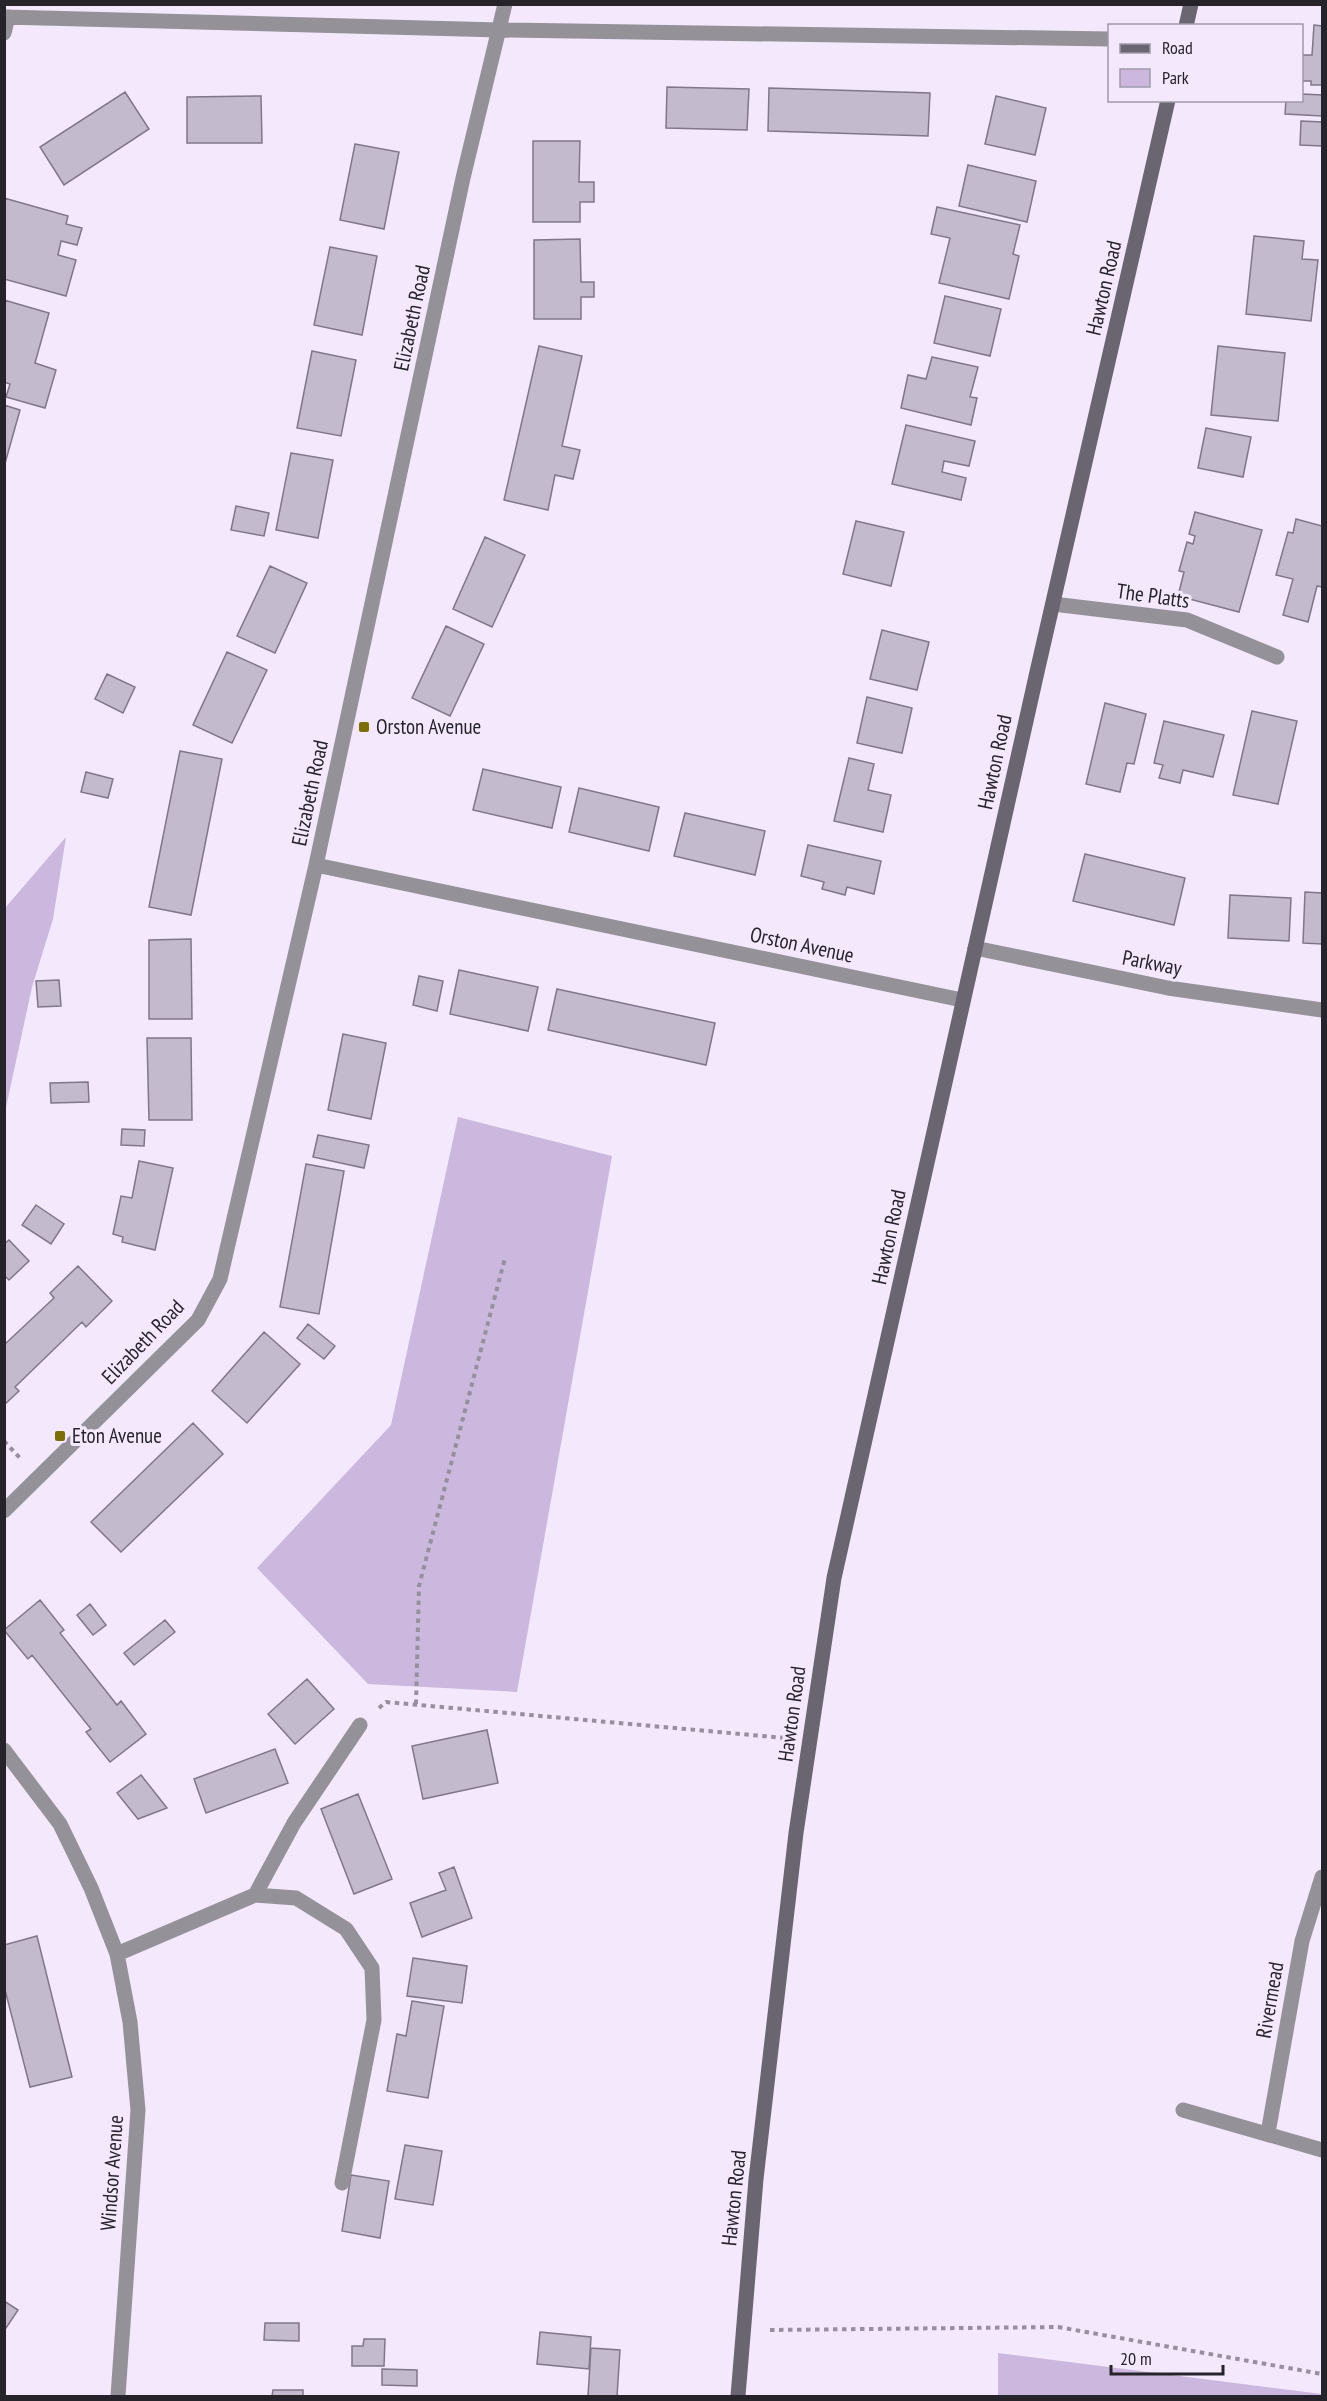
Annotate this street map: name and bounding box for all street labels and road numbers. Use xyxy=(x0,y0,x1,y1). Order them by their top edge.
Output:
street label: Hawton Road xyxy=(1080,238,1127,338)
street label: Elizabeth Road xyxy=(387,263,436,373)
street label: The Platts xyxy=(1115,577,1191,614)
street label: Hawton Road xyxy=(971,712,1018,812)
street label: Elizabeth Road xyxy=(285,738,334,848)
street label: Orston Avenue xyxy=(748,920,856,969)
street label: Parkway xyxy=(1120,944,1184,981)
street label: Hawton Road xyxy=(865,1187,912,1287)
street label: Elizabeth Road xyxy=(96,1294,190,1390)
street label: Hawton Road xyxy=(771,1664,812,1763)
street label: Rivermead xyxy=(1250,1960,1289,2040)
street label: Windsor Avenue xyxy=(94,2114,129,2232)
street label: Hawton Road xyxy=(715,2149,752,2247)

